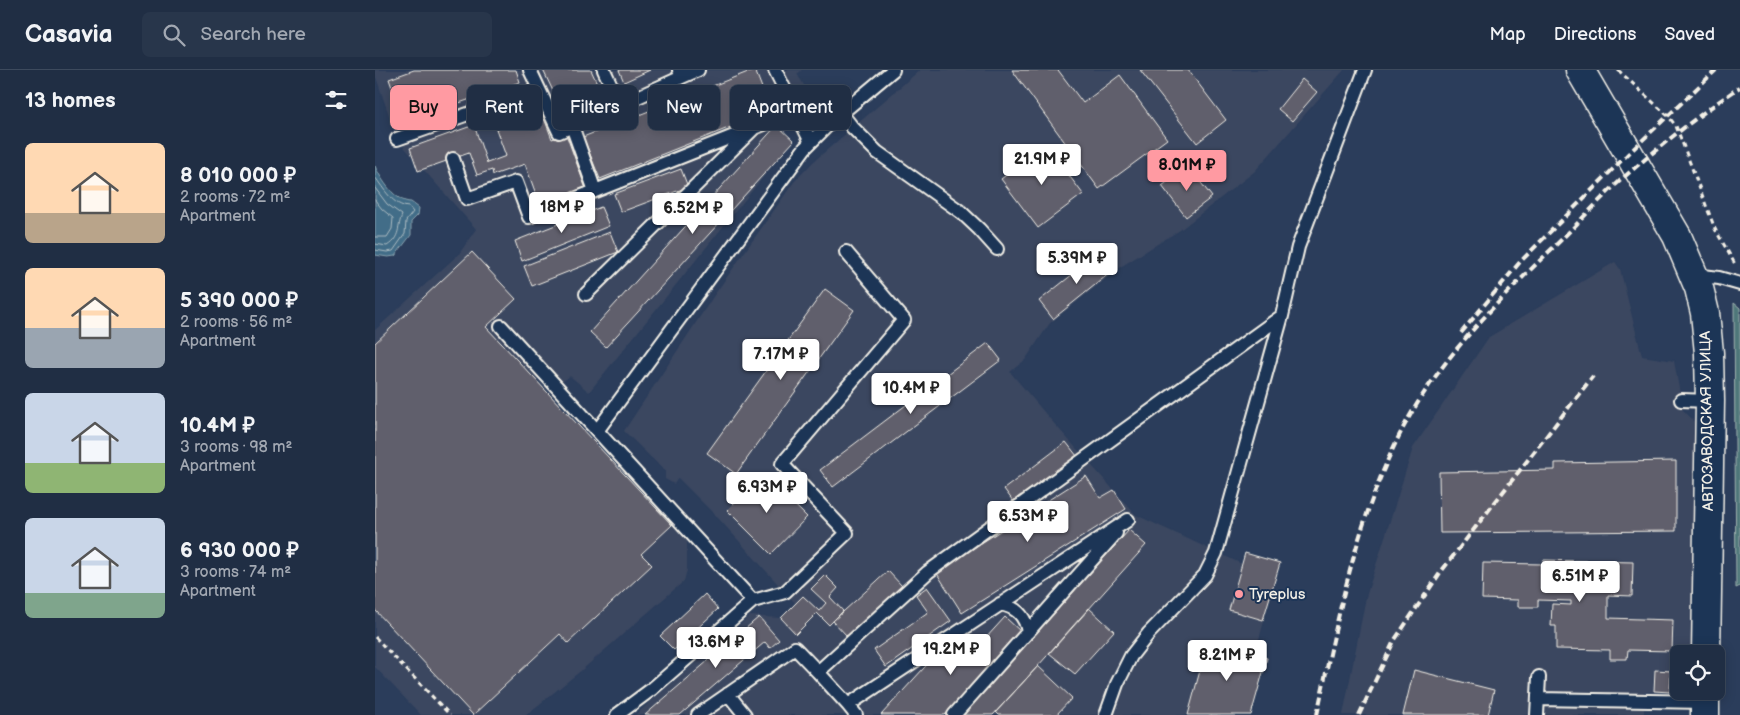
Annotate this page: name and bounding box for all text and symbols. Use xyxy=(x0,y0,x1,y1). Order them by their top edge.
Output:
search box xyxy=(142,12,492,57)
text: Casavia xyxy=(25,20,112,49)
icon: search xyxy=(160,21,188,49)
text: Search here xyxy=(200,23,306,46)
text: Map xyxy=(1490,24,1526,45)
text: Directions xyxy=(1554,24,1636,45)
text: Saved xyxy=(1664,24,1715,45)
chip: Buy xyxy=(390,85,457,130)
chip: Rent xyxy=(467,85,542,130)
chip: Filters xyxy=(552,85,638,130)
chip: New xyxy=(648,85,720,130)
chip: Apartment xyxy=(730,85,851,130)
icon: filters xyxy=(322,86,350,114)
text: 13 homes xyxy=(25,88,116,113)
pin: 21.9M ₽ xyxy=(996,144,1088,186)
text: 21.9M ₽ xyxy=(1014,150,1070,169)
pin: 8.01M ₽ xyxy=(1141,150,1233,192)
text: 8.01M ₽ xyxy=(1158,156,1216,175)
icon: home xyxy=(65,163,125,223)
text: 8 010 000 ₽ xyxy=(180,163,296,188)
text: 2 rooms · 72 m² xyxy=(180,188,290,207)
pin: 18M ₽ xyxy=(527,191,597,234)
pin: 6.52M ₽ xyxy=(647,192,739,235)
text: 18M ₽ xyxy=(540,198,584,217)
text: 6.52M ₽ xyxy=(663,199,723,218)
text: Apartment xyxy=(180,207,256,226)
pin: 5.39M ₽ xyxy=(1031,242,1123,285)
text: 5.39M ₽ xyxy=(1048,249,1106,268)
icon: home xyxy=(65,288,125,348)
text: 5 390 000 ₽ xyxy=(180,288,298,313)
text: 2 rooms · 56 m² xyxy=(180,313,292,332)
street label: АВТОЗАВОДСКАЯ УЛИЦА xyxy=(1696,330,1718,512)
text: Apartment xyxy=(180,332,256,351)
pin: 7.17M ₽ xyxy=(735,338,827,381)
text: 7.17M ₽ xyxy=(753,345,809,364)
pin: 10.4M ₽ xyxy=(865,372,957,415)
text: 10.4M ₽ xyxy=(882,379,940,398)
icon: home xyxy=(65,413,125,473)
text: 10.4M ₽ xyxy=(180,413,255,438)
text: 3 rooms · 98 m² xyxy=(180,438,292,457)
text: Apartment xyxy=(180,457,256,476)
pin: 6.93M ₽ xyxy=(721,472,813,514)
text: 6.93M ₽ xyxy=(737,478,797,497)
pin: 6.53M ₽ xyxy=(982,500,1074,543)
text: 6.53M ₽ xyxy=(998,507,1058,526)
icon: home xyxy=(65,538,125,598)
text: 6 930 000 ₽ xyxy=(180,538,299,563)
pin: 6.51M ₽ xyxy=(1534,560,1626,603)
text: 3 rooms · 74 m² xyxy=(180,563,291,582)
text: 6.51M ₽ xyxy=(1552,567,1608,586)
text: Apartment xyxy=(180,582,256,601)
place label: Tyreplus xyxy=(1249,585,1306,604)
marker: Tyreplus xyxy=(1233,588,1245,600)
pin: 13.6M ₽ xyxy=(670,626,762,669)
text: 13.6M ₽ xyxy=(688,633,744,652)
pin: 19.2M ₽ xyxy=(905,634,997,676)
text: 19.2M ₽ xyxy=(923,640,979,659)
pin: 8.21M ₽ xyxy=(1181,640,1273,682)
map controls xyxy=(1670,645,1725,700)
button: locate xyxy=(1670,645,1725,700)
text: 8.21M ₽ xyxy=(1199,646,1255,665)

